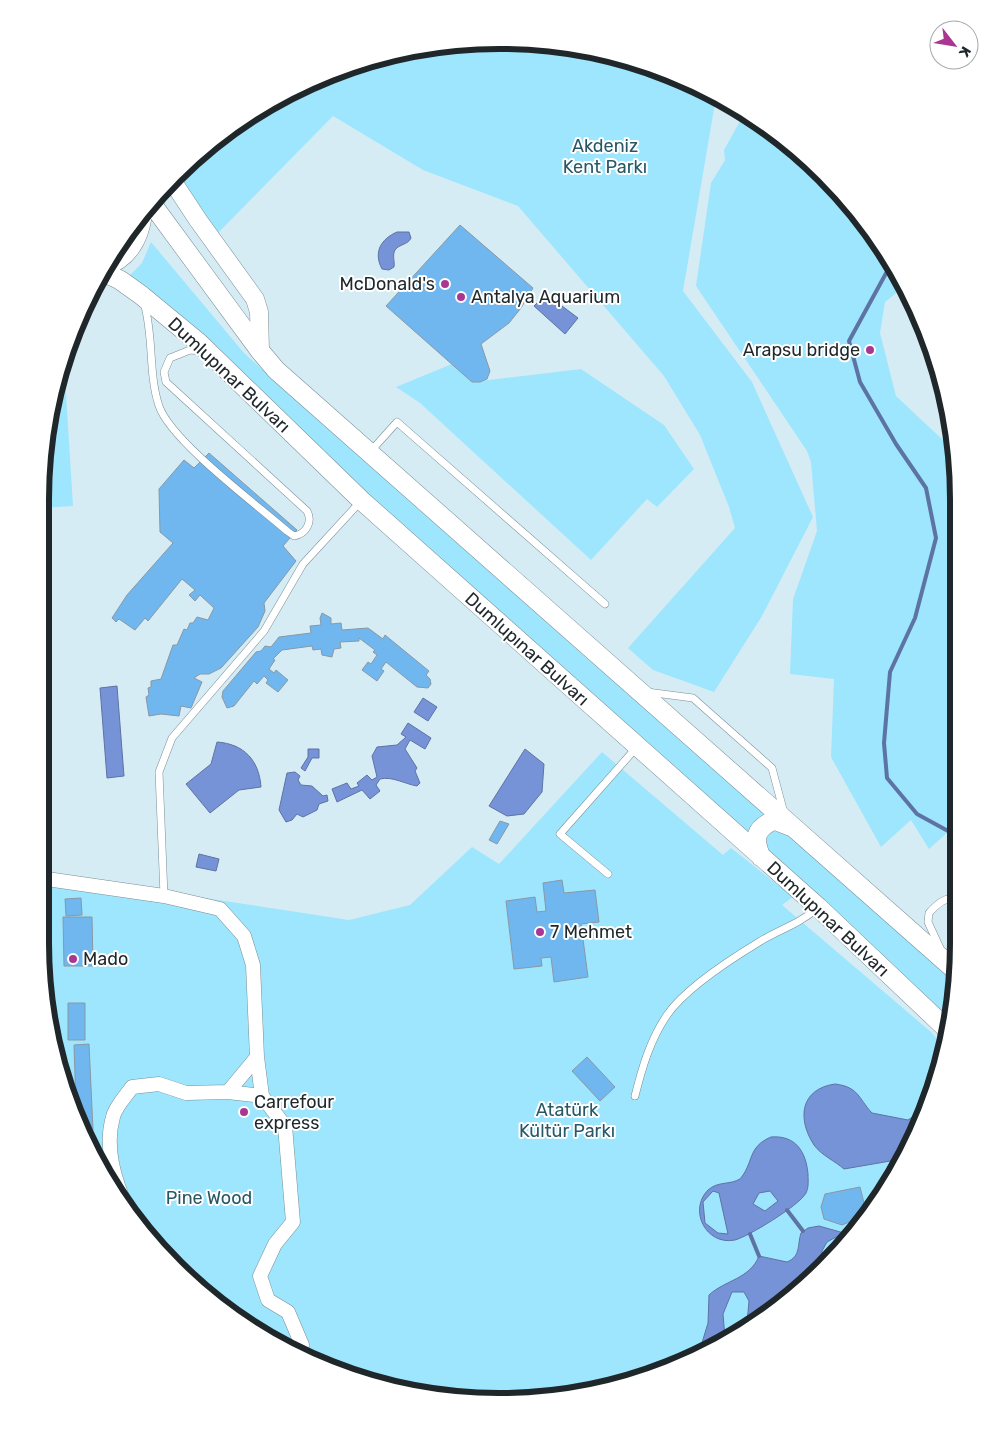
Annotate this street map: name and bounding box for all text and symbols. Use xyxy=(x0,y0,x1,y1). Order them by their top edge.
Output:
north arrow xyxy=(929,20,979,70)
text: K xyxy=(955,43,974,60)
park label: Akdeniz Kent Parkı xyxy=(563,135,647,178)
place label: McDonald's xyxy=(339,273,435,295)
marker: McDonald's xyxy=(439,278,451,290)
place label: Antalya Aquarium xyxy=(471,286,620,308)
marker: Antalya Aquarium xyxy=(455,291,467,303)
street label: Dumlupınar Bulvarı xyxy=(163,313,295,437)
place label: Arapsu bridge xyxy=(743,339,860,361)
marker: Arapsu bridge xyxy=(864,344,876,356)
street label: Dumlupınar Bulvarı xyxy=(460,588,594,710)
street label: Dumlupınar Bulvarı xyxy=(762,857,894,981)
place label: 7 Mehmet xyxy=(550,921,632,943)
marker: 7 Mehmet xyxy=(534,926,546,938)
place label: Mado xyxy=(83,948,128,970)
marker: Mado xyxy=(67,953,79,965)
place label: Carrefour express xyxy=(254,1091,334,1134)
park label: Atatürk Kültür Parkı xyxy=(519,1099,615,1142)
marker: Carrefour express xyxy=(238,1106,250,1118)
park label: Pine Wood xyxy=(166,1187,252,1209)

